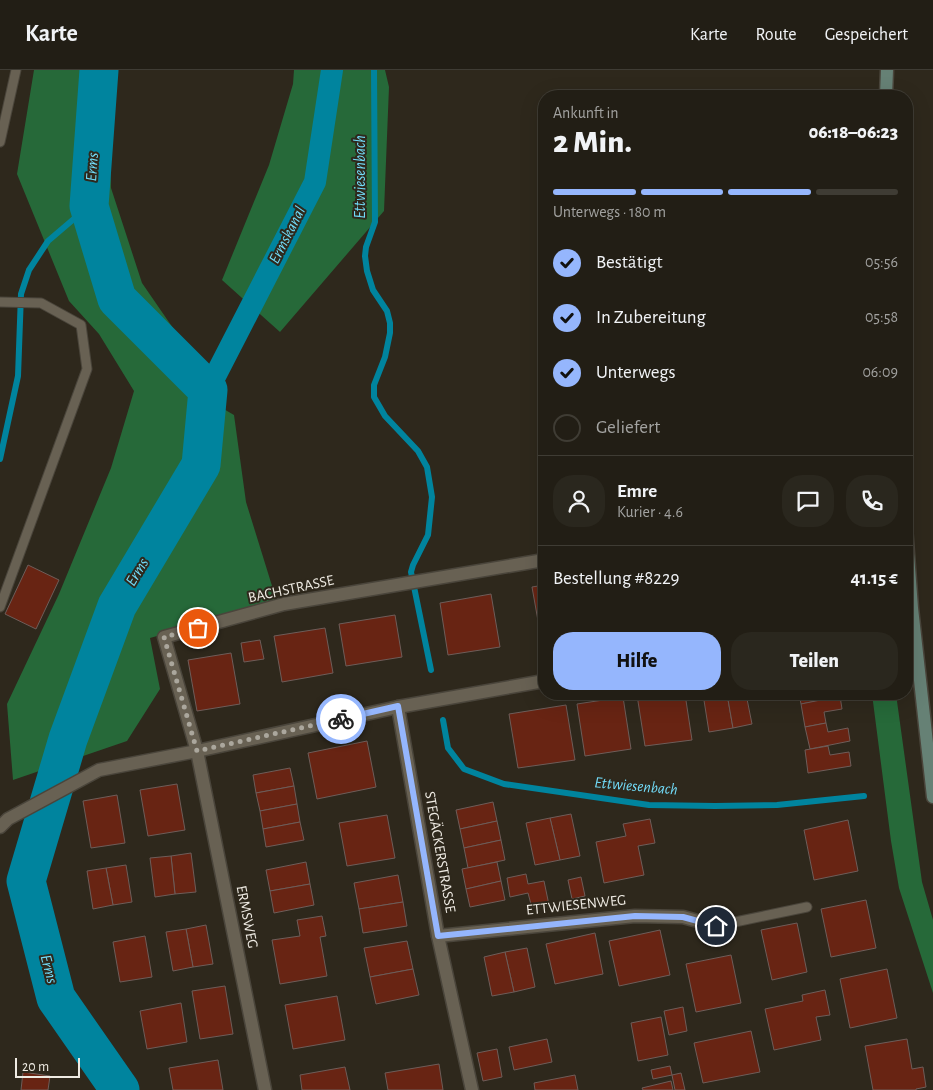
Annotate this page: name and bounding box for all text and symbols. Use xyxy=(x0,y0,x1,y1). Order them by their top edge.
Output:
text: Karte xyxy=(25,22,78,46)
text: Karte xyxy=(690,26,727,44)
text: Route xyxy=(755,26,797,44)
text: Gespeichert xyxy=(825,26,908,44)
text: Ankunft in xyxy=(553,105,619,121)
text: 06:18–06:23 xyxy=(808,123,898,142)
text: 2 Min. xyxy=(553,126,632,158)
water label: Ettwiesenbach xyxy=(352,135,368,219)
water label: Erms xyxy=(83,152,101,182)
water label: Ermskanal xyxy=(266,204,308,266)
text: Unterwegs · 180 m xyxy=(553,204,666,220)
icon: check xyxy=(553,249,581,277)
text: Bestätigt xyxy=(596,253,663,272)
text: 05:56 xyxy=(865,254,898,270)
icon: check xyxy=(553,304,581,332)
text: In Zubereitung xyxy=(596,308,706,327)
text: 05:58 xyxy=(865,309,898,325)
icon: check xyxy=(553,359,581,387)
text: Unterwegs xyxy=(596,363,676,382)
text: 06:09 xyxy=(862,364,898,380)
text: Geliefert xyxy=(596,418,660,437)
button: person xyxy=(553,475,605,527)
button: chat xyxy=(782,475,834,527)
button: phone xyxy=(846,475,898,527)
text: Emre xyxy=(617,482,657,501)
text: Kurier · 4.6 xyxy=(617,504,683,520)
water label: Erms xyxy=(123,555,151,589)
text: Bestellung #8229 xyxy=(553,569,679,588)
text: 41.15 € xyxy=(850,569,898,588)
street label: BACHSTRASSE xyxy=(247,573,335,605)
pin xyxy=(177,607,219,649)
icon: bag xyxy=(184,614,212,642)
button: Hilfe xyxy=(553,632,721,690)
button: Teilen xyxy=(731,632,898,690)
courier xyxy=(316,694,366,744)
icon: bike xyxy=(327,705,355,733)
water label: Ettwiesenbach xyxy=(594,774,678,798)
street label: STEGÄCKERSTRASSE xyxy=(422,790,459,914)
street label: ERMSWEG xyxy=(234,884,260,950)
street label: ETTWIESENWEG xyxy=(525,892,627,918)
pin xyxy=(695,905,737,947)
icon: home xyxy=(702,912,730,940)
water label: Erms xyxy=(38,953,60,985)
scale bar xyxy=(15,1055,80,1078)
text: 20 m xyxy=(22,1060,49,1074)

